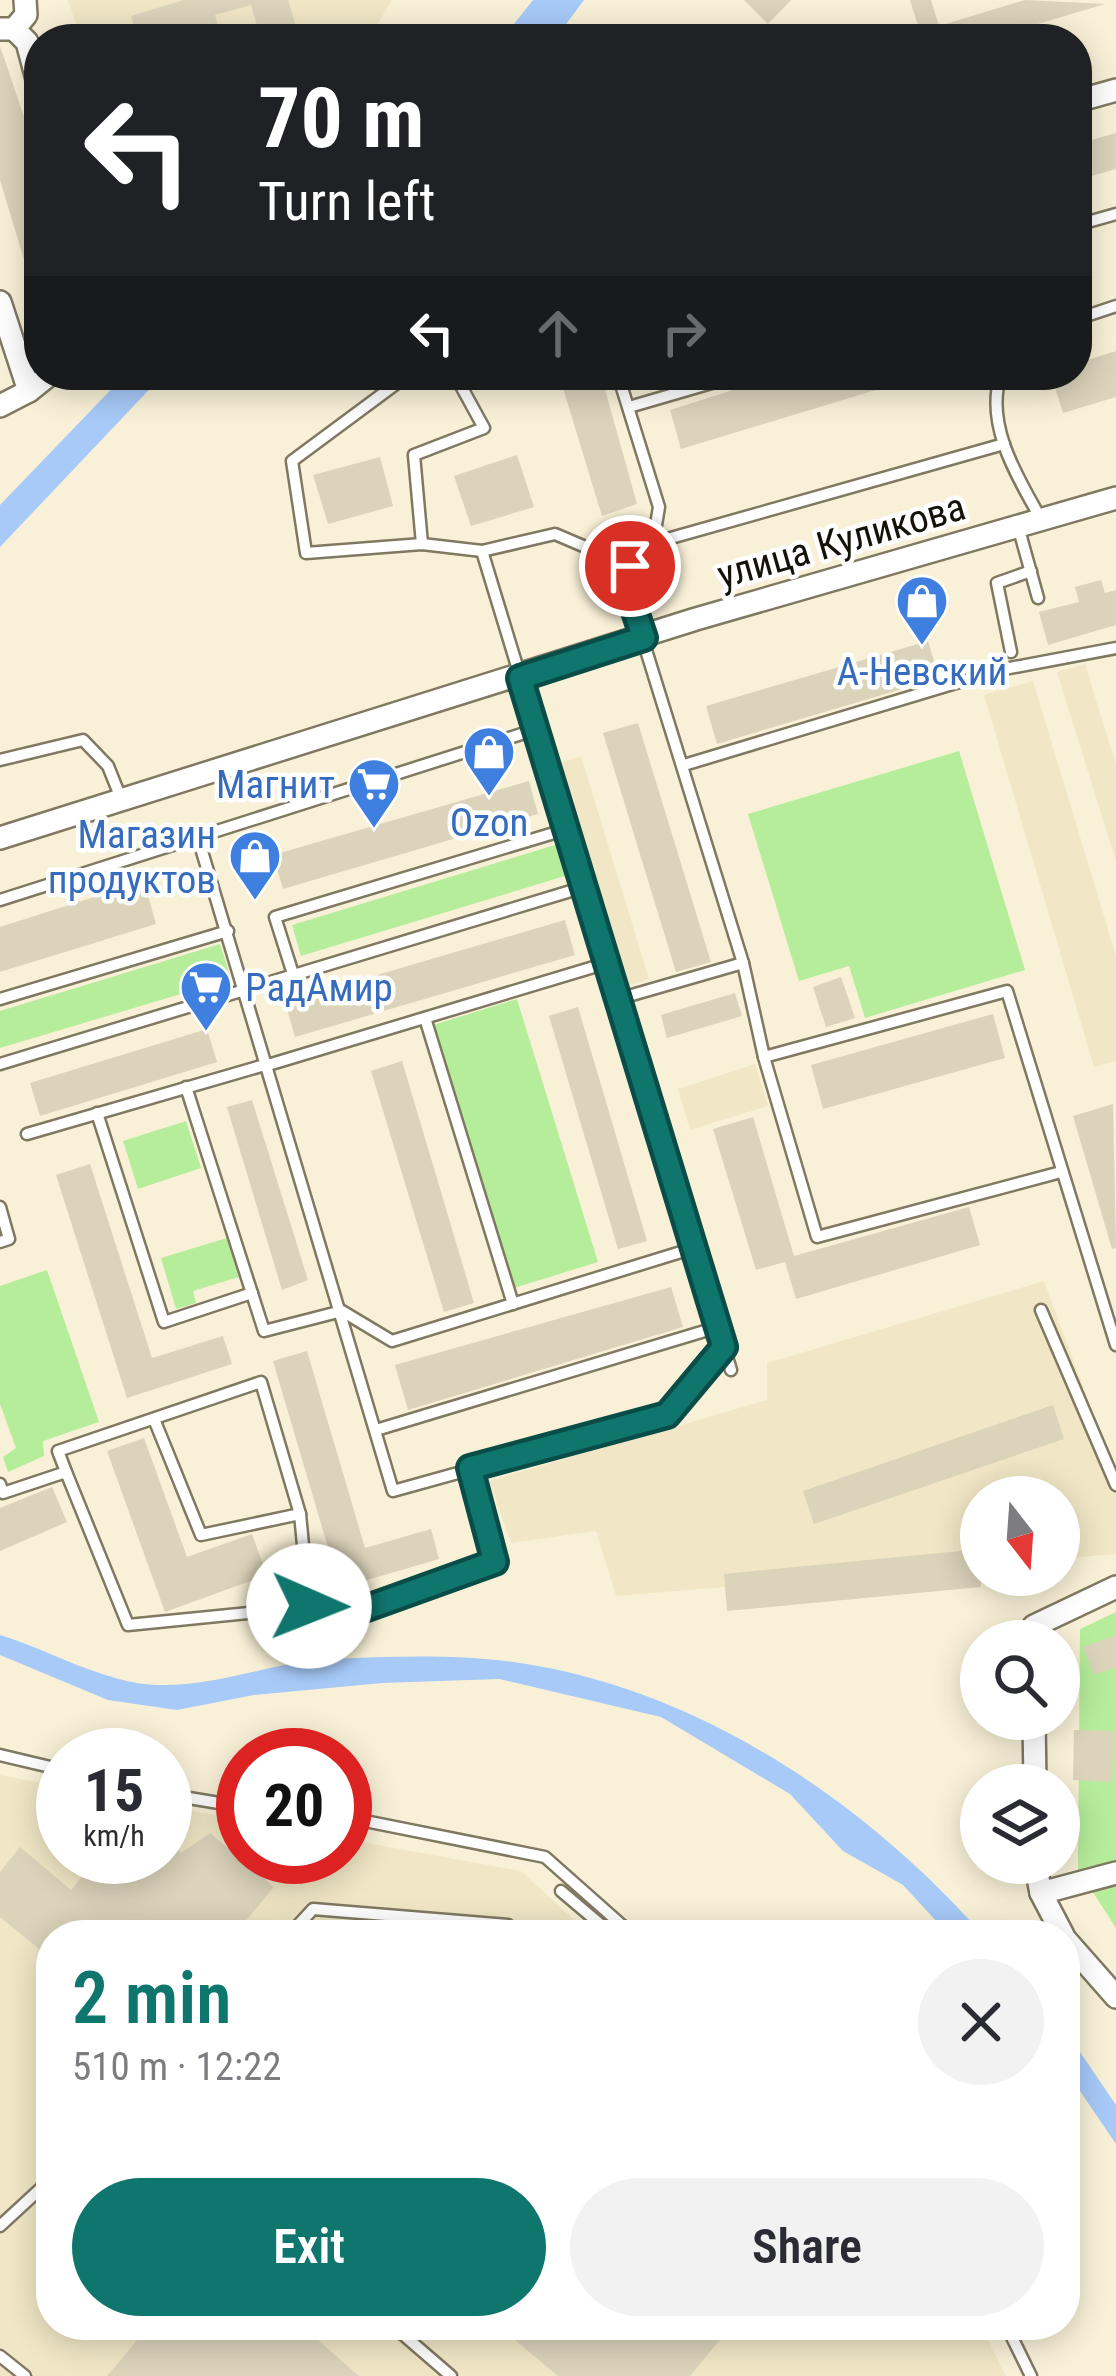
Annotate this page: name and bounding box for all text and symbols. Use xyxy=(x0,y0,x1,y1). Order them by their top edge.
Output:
text: 70 m xyxy=(258,69,425,168)
icon: left xyxy=(60,72,216,228)
text: Turn left xyxy=(258,170,435,233)
icon: left xyxy=(399,300,465,366)
icon: ahead xyxy=(525,300,591,366)
icon: right xyxy=(651,300,717,366)
street label: улица Куликова xyxy=(712,484,971,598)
pin xyxy=(579,515,681,617)
icon: arrive xyxy=(597,533,663,599)
shop icon: А-Невский xyxy=(894,573,950,647)
place label: А-Невский xyxy=(837,649,1007,695)
shop icon: Ozon xyxy=(461,724,517,798)
supermarket icon: Магнит xyxy=(346,756,402,830)
place label: Магнит xyxy=(216,762,335,808)
place label: Ozon xyxy=(450,800,528,846)
place label: Магазин продуктов xyxy=(48,812,216,903)
shop icon: Магазин продуктов xyxy=(227,828,283,902)
supermarket icon: РадАмир xyxy=(178,959,234,1033)
place label: РадАмир xyxy=(245,965,393,1011)
north arrow xyxy=(960,1476,1080,1596)
map controls xyxy=(960,1476,1080,1884)
position arrow xyxy=(246,1543,372,1669)
button: search xyxy=(960,1620,1080,1740)
speed limit sign: 20 xyxy=(216,1728,372,1884)
text: 15 xyxy=(84,1755,144,1826)
button: layers xyxy=(960,1764,1080,1884)
text: km/h xyxy=(83,1818,145,1853)
text: 2 min xyxy=(72,1956,231,2041)
button: close xyxy=(918,1959,1044,2085)
text: 510 m · 12:22 xyxy=(72,2044,282,2090)
button: Exit xyxy=(72,2178,546,2316)
button: Share xyxy=(570,2178,1044,2316)

